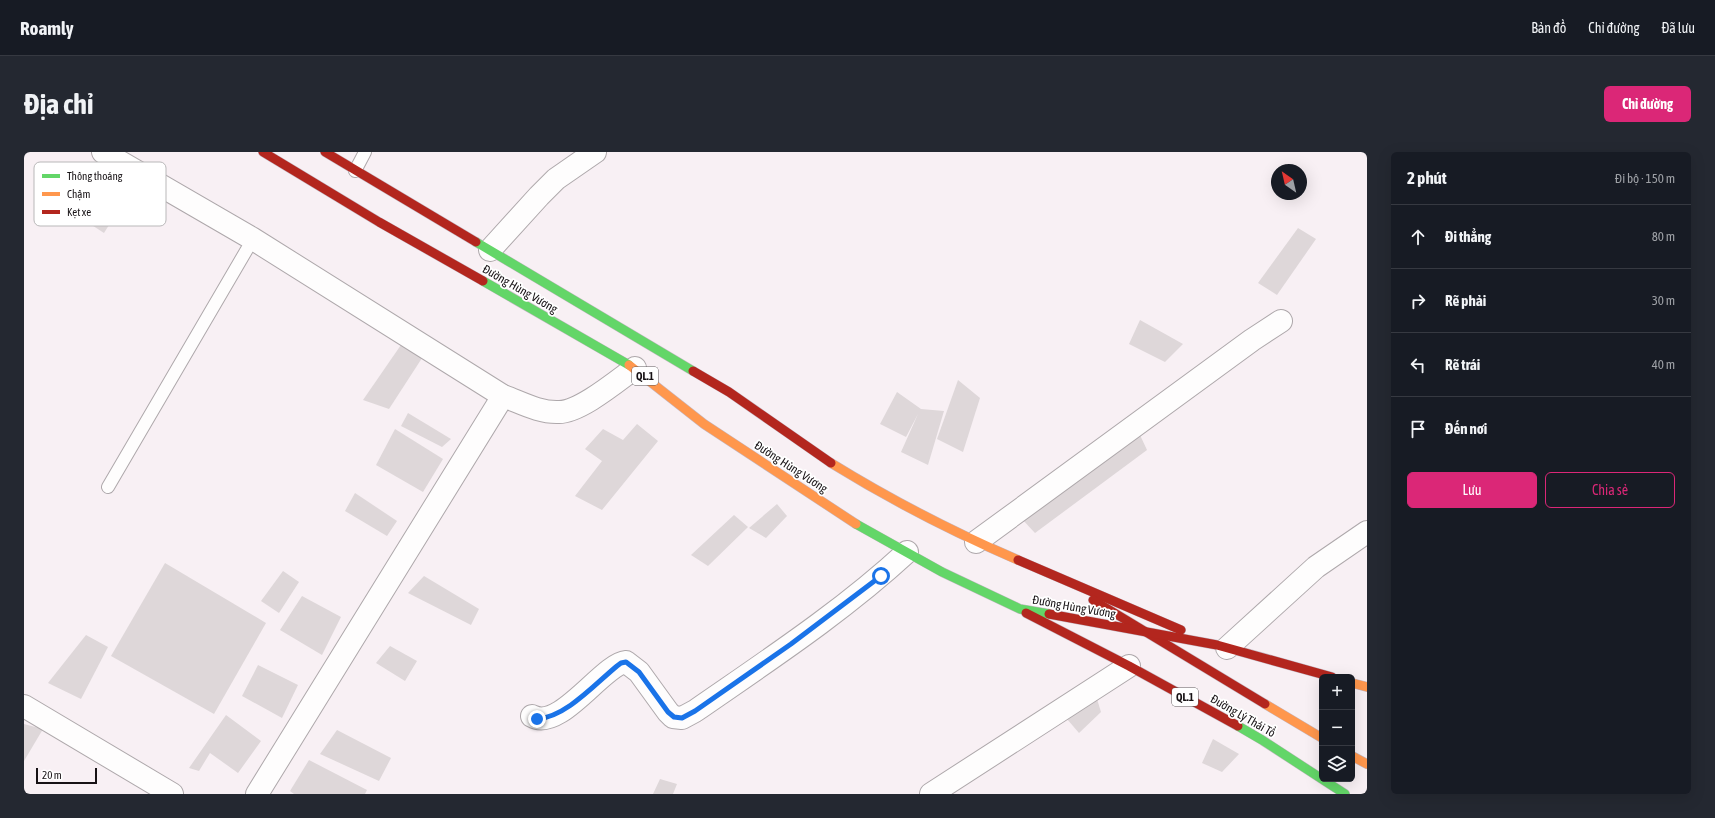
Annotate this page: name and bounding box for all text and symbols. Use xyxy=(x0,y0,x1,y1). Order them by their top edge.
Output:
text: Roamly xyxy=(20,17,74,39)
text: Bản đồ xyxy=(1531,20,1566,36)
text: Chỉ đường xyxy=(1588,20,1639,36)
text: Đã lưu xyxy=(1661,20,1695,36)
button: Chỉ đường xyxy=(1604,86,1691,122)
text: Địa chỉ xyxy=(24,88,93,120)
legend xyxy=(34,162,166,226)
north arrow xyxy=(1271,164,1307,200)
text: 2 phút xyxy=(1407,168,1447,188)
text: Thông thoáng xyxy=(67,170,123,182)
text: Đi bộ · 150 m xyxy=(1615,171,1675,186)
text: Chậm xyxy=(67,188,90,201)
text: Kẹt xe xyxy=(67,206,91,219)
icon: ahead xyxy=(1407,226,1429,248)
text: Đi thẳng xyxy=(1445,228,1491,245)
text: 80 m xyxy=(1652,229,1675,244)
street label: Đường Hùng Vương xyxy=(480,262,561,317)
icon: right xyxy=(1407,290,1429,312)
text: Rẽ phải xyxy=(1445,292,1486,309)
text: 30 m xyxy=(1652,293,1675,308)
icon: left xyxy=(1407,354,1429,376)
text: Rẽ trái xyxy=(1445,356,1480,373)
text: 40 m xyxy=(1652,357,1675,372)
road number: QL.1 xyxy=(632,367,658,385)
icon: arrive xyxy=(1407,418,1429,440)
text: Đến nơi xyxy=(1445,420,1487,437)
street label: Đường Hùng Vương xyxy=(752,438,831,496)
button: Lưu xyxy=(1407,472,1537,508)
button: Chia sẻ xyxy=(1545,472,1675,508)
route start xyxy=(872,567,890,585)
street label: Đường Hùng Vương xyxy=(1031,593,1118,621)
map controls xyxy=(1319,674,1355,782)
button: + xyxy=(1319,674,1355,710)
road number: QL.1 xyxy=(1172,688,1198,706)
street label: Đường Lý Thái Tổ xyxy=(1208,692,1278,740)
route end xyxy=(528,710,546,728)
button: − xyxy=(1319,710,1355,746)
button: layers xyxy=(1319,746,1355,782)
scale bar xyxy=(36,766,97,785)
text: 20 m xyxy=(42,769,62,781)

